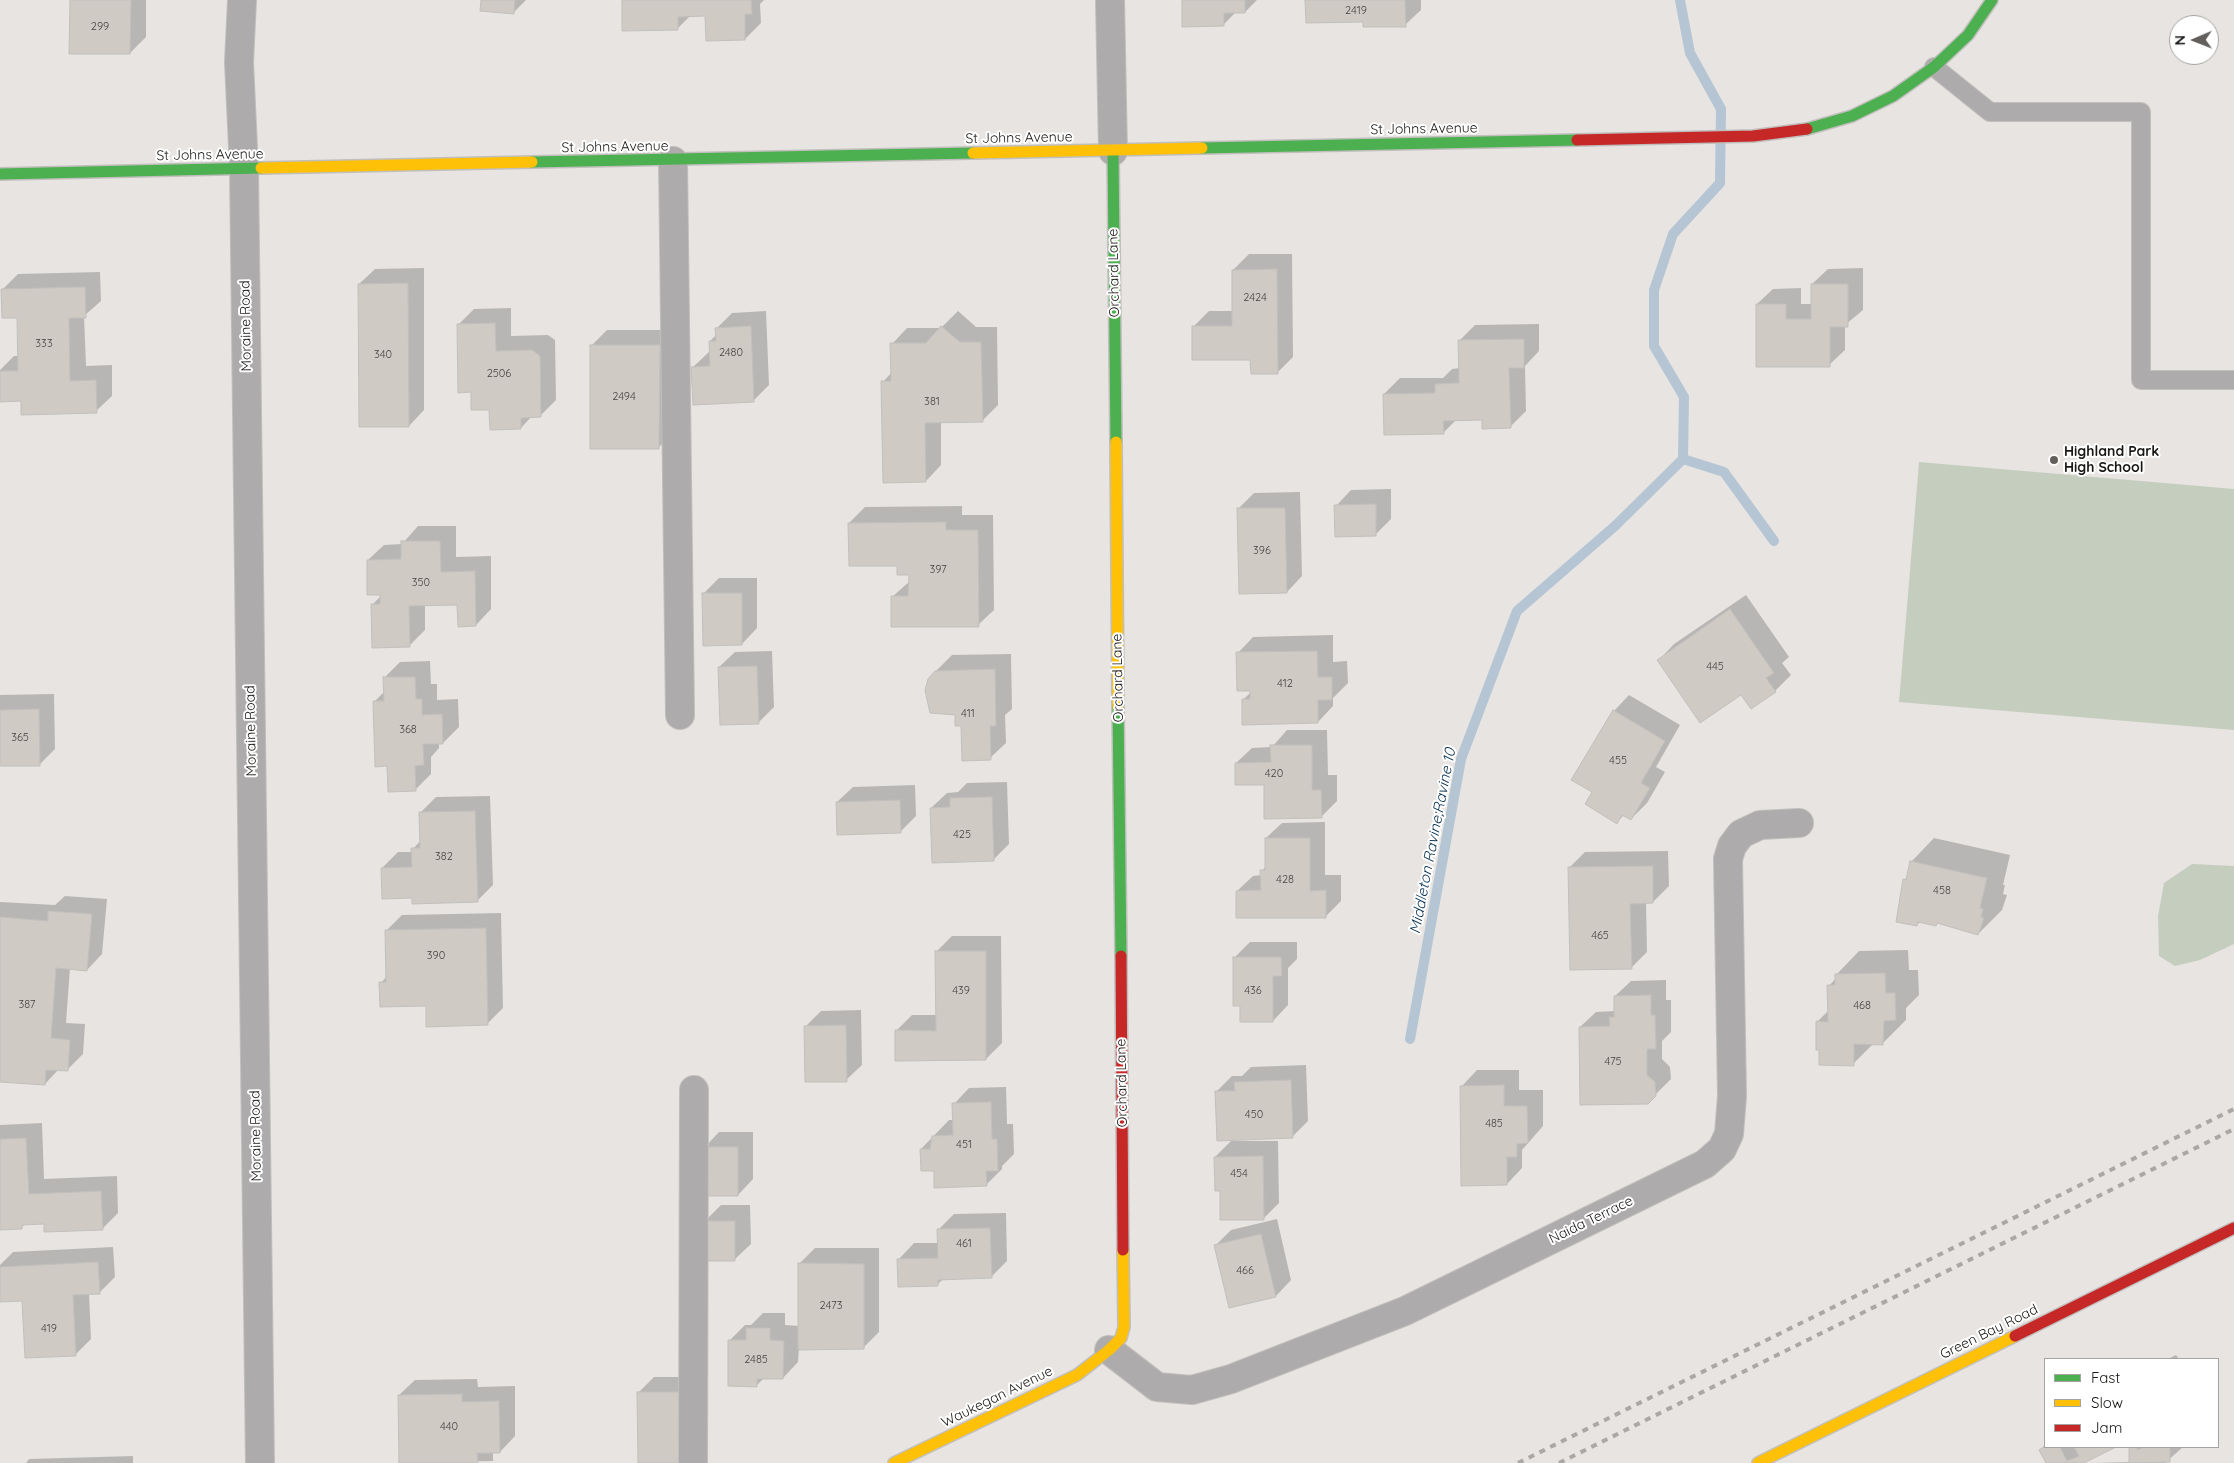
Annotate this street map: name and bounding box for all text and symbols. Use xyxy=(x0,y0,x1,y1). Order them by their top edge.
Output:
house number: 2419 xyxy=(1345,4,1367,18)
north arrow xyxy=(2169,15,2219,65)
house number: 299 xyxy=(91,20,109,34)
text: N xyxy=(2171,35,2189,46)
street label: St Johns Avenue xyxy=(1370,120,1478,138)
street label: St Johns Avenue xyxy=(965,129,1073,147)
street label: St Johns Avenue xyxy=(561,138,669,156)
street label: St Johns Avenue xyxy=(156,146,264,164)
street label: Orchard Lane xyxy=(1105,228,1123,318)
street label: Moraine Road xyxy=(237,280,255,372)
house number: 2424 xyxy=(1243,291,1267,305)
house number: 333 xyxy=(35,337,53,351)
house number: 2480 xyxy=(719,346,743,360)
house number: 340 xyxy=(374,348,392,362)
house number: 2506 xyxy=(487,367,511,381)
house number: 2494 xyxy=(612,390,636,404)
house number: 381 xyxy=(924,395,940,409)
place label: Highland Park High School xyxy=(2064,444,2159,477)
marker: Highland Park High School xyxy=(2048,454,2060,466)
house number: 396 xyxy=(1253,544,1271,558)
house number: 397 xyxy=(929,563,947,577)
house number: 350 xyxy=(412,576,430,590)
street label: Orchard Lane xyxy=(1109,633,1127,723)
house number: 445 xyxy=(1706,660,1724,674)
house number: 412 xyxy=(1277,677,1293,691)
street label: Moraine Road xyxy=(242,685,260,777)
house number: 411 xyxy=(961,707,975,721)
house number: 368 xyxy=(399,723,417,737)
house number: 365 xyxy=(11,731,29,745)
water label: Middleton Ravine;Ravine 10 xyxy=(1406,747,1460,935)
house number: 455 xyxy=(1609,754,1627,768)
house number: 420 xyxy=(1265,767,1283,781)
house number: 425 xyxy=(953,828,971,842)
house number: 382 xyxy=(435,850,453,864)
house number: 428 xyxy=(1276,873,1294,887)
house number: 458 xyxy=(1933,884,1951,898)
house number: 465 xyxy=(1591,929,1609,943)
house number: 390 xyxy=(427,949,445,963)
house number: 439 xyxy=(952,984,970,998)
house number: 436 xyxy=(1244,984,1262,998)
house number: 387 xyxy=(18,998,36,1012)
house number: 468 xyxy=(1853,999,1871,1013)
street label: Orchard Lane xyxy=(1113,1038,1131,1128)
house number: 475 xyxy=(1604,1055,1622,1069)
street label: Moraine Road xyxy=(247,1090,265,1182)
house number: 450 xyxy=(1245,1108,1263,1122)
house number: 485 xyxy=(1485,1117,1503,1131)
house number: 451 xyxy=(956,1138,972,1152)
house number: 454 xyxy=(1230,1167,1248,1181)
street label: Naida Terrace xyxy=(1546,1192,1636,1248)
house number: 461 xyxy=(956,1237,972,1251)
house number: 466 xyxy=(1236,1264,1254,1278)
house number: 2473 xyxy=(820,1299,842,1313)
street label: Green Bay Road xyxy=(1937,1301,2041,1363)
house number: 419 xyxy=(41,1322,57,1336)
house number: 2485 xyxy=(744,1353,768,1367)
legend xyxy=(2044,1358,2219,1448)
street label: Waukegan Avenue xyxy=(939,1363,1055,1431)
text: Fast xyxy=(2091,1368,2120,1387)
text: Slow xyxy=(2091,1393,2123,1412)
text: Jam xyxy=(2091,1418,2122,1437)
house number: 440 xyxy=(440,1420,458,1434)

